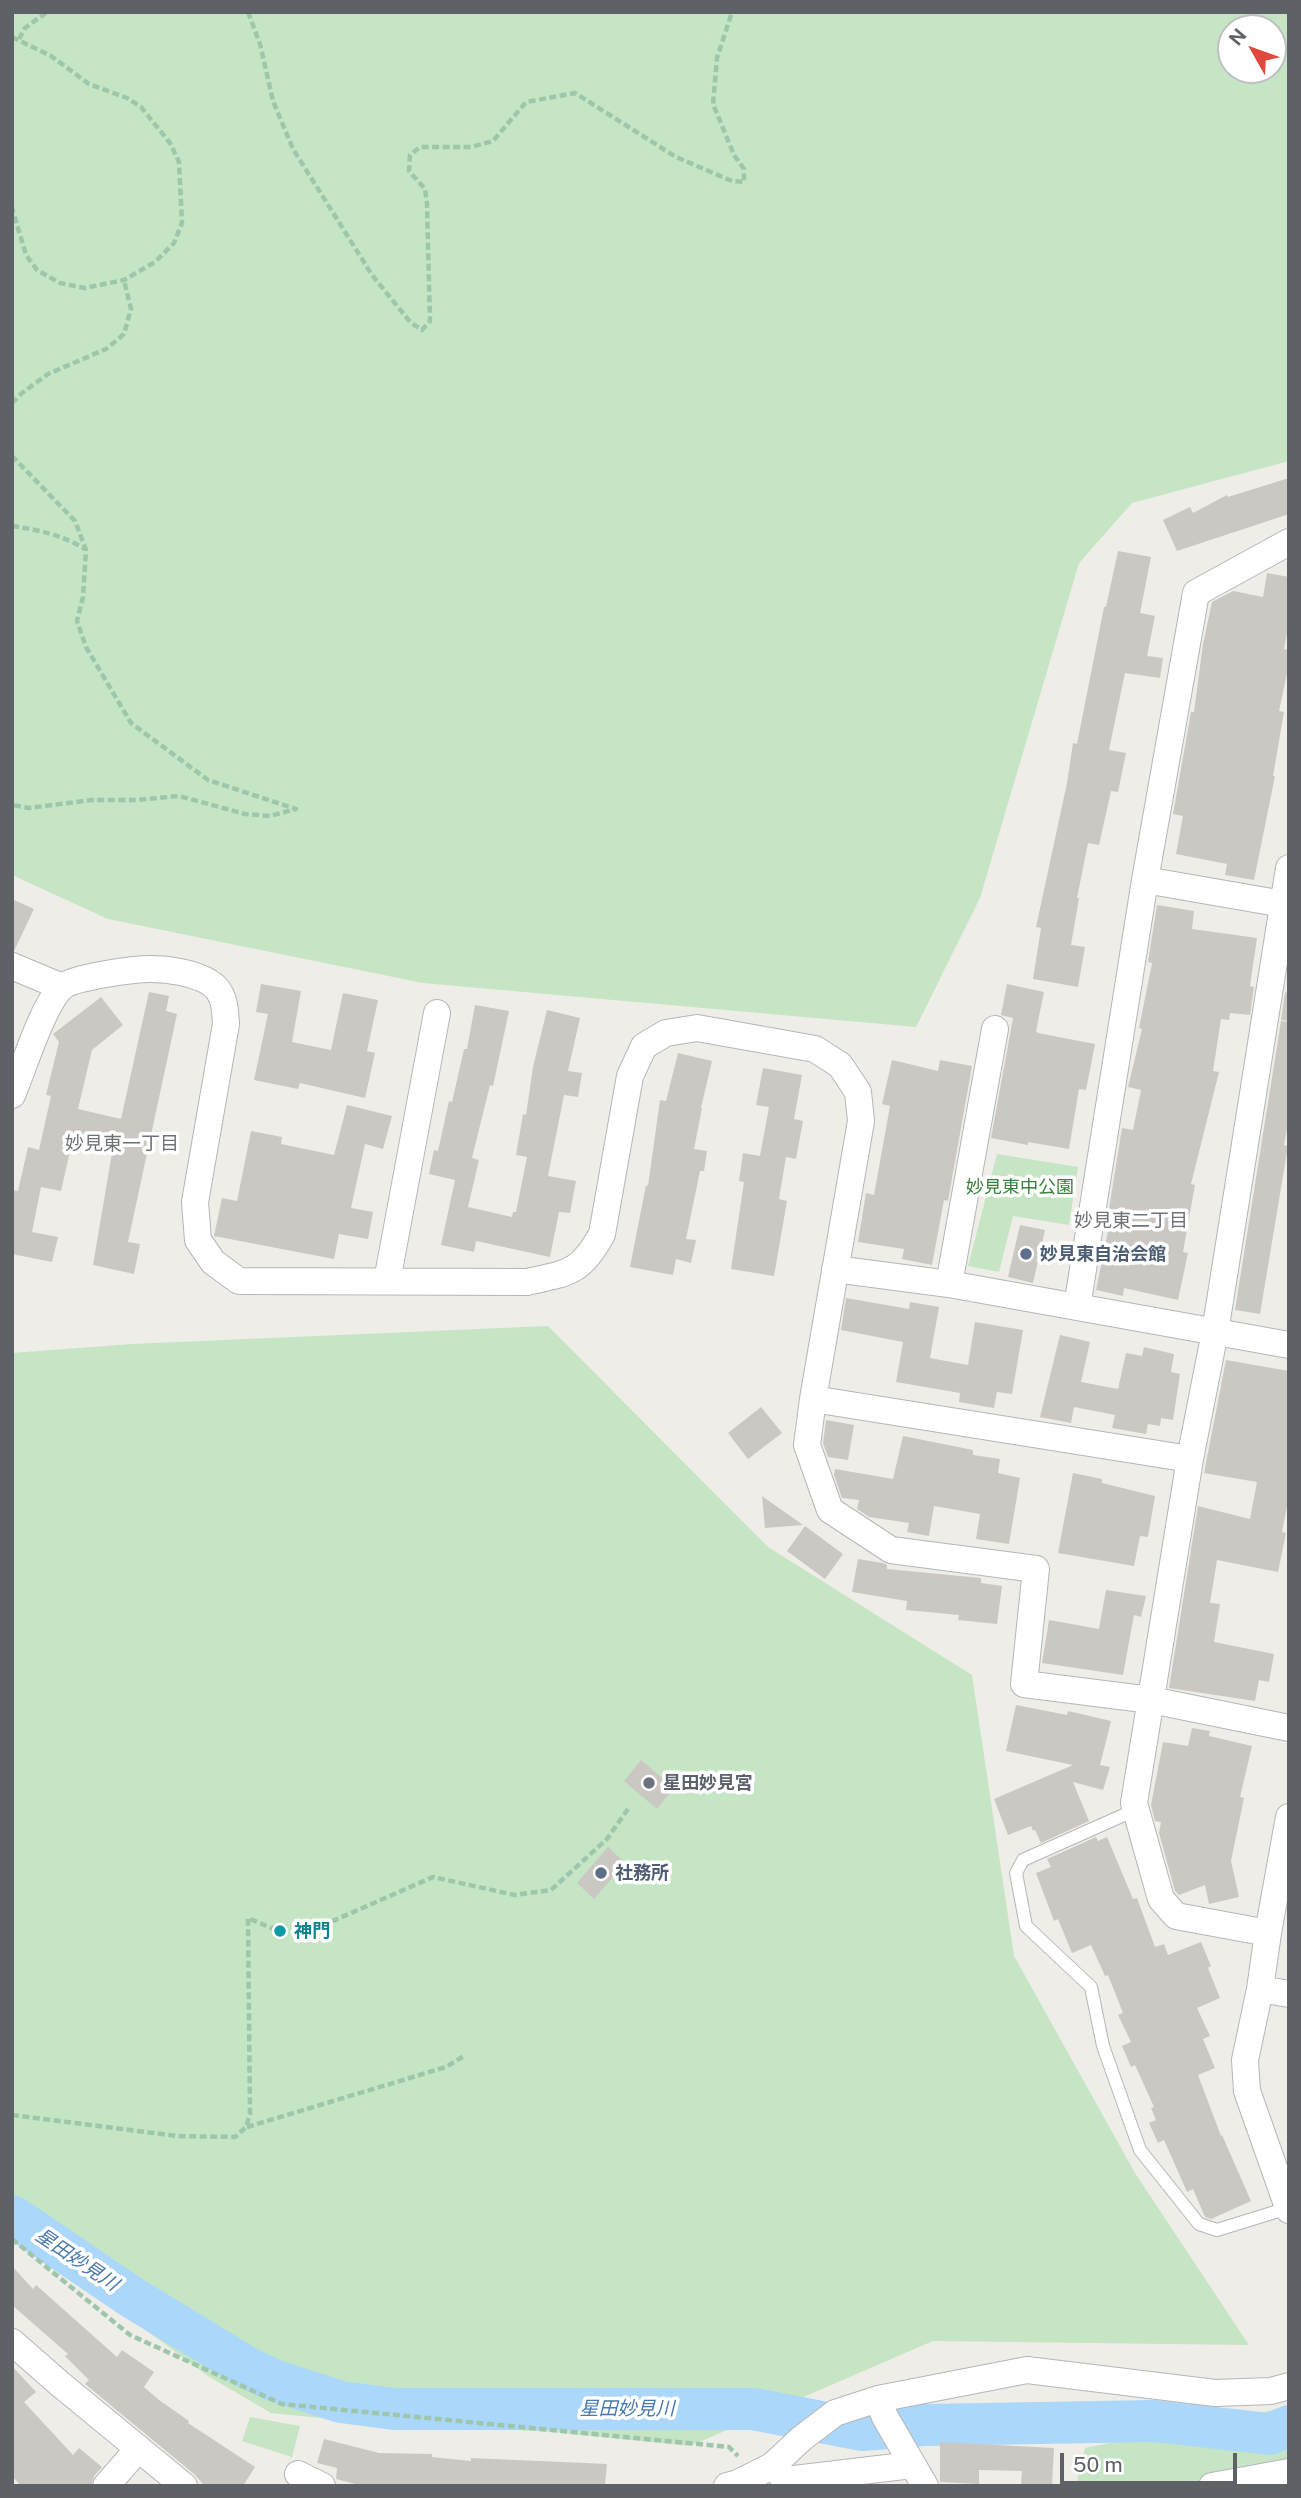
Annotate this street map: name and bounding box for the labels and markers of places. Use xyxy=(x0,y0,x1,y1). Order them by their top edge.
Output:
place label: 妙見東自治会館 xyxy=(1040,1243,1166,1265)
marker: 妙見東自治会館 xyxy=(1018,1246,1034,1262)
place label: 星田妙見宮 xyxy=(663,1772,753,1794)
marker: 星田妙見宮 xyxy=(641,1775,657,1791)
place label: 社務所 xyxy=(615,1862,669,1884)
marker: 社務所 xyxy=(593,1865,609,1881)
place label: 神門 xyxy=(294,1920,330,1942)
marker: 神門 xyxy=(272,1923,288,1939)

